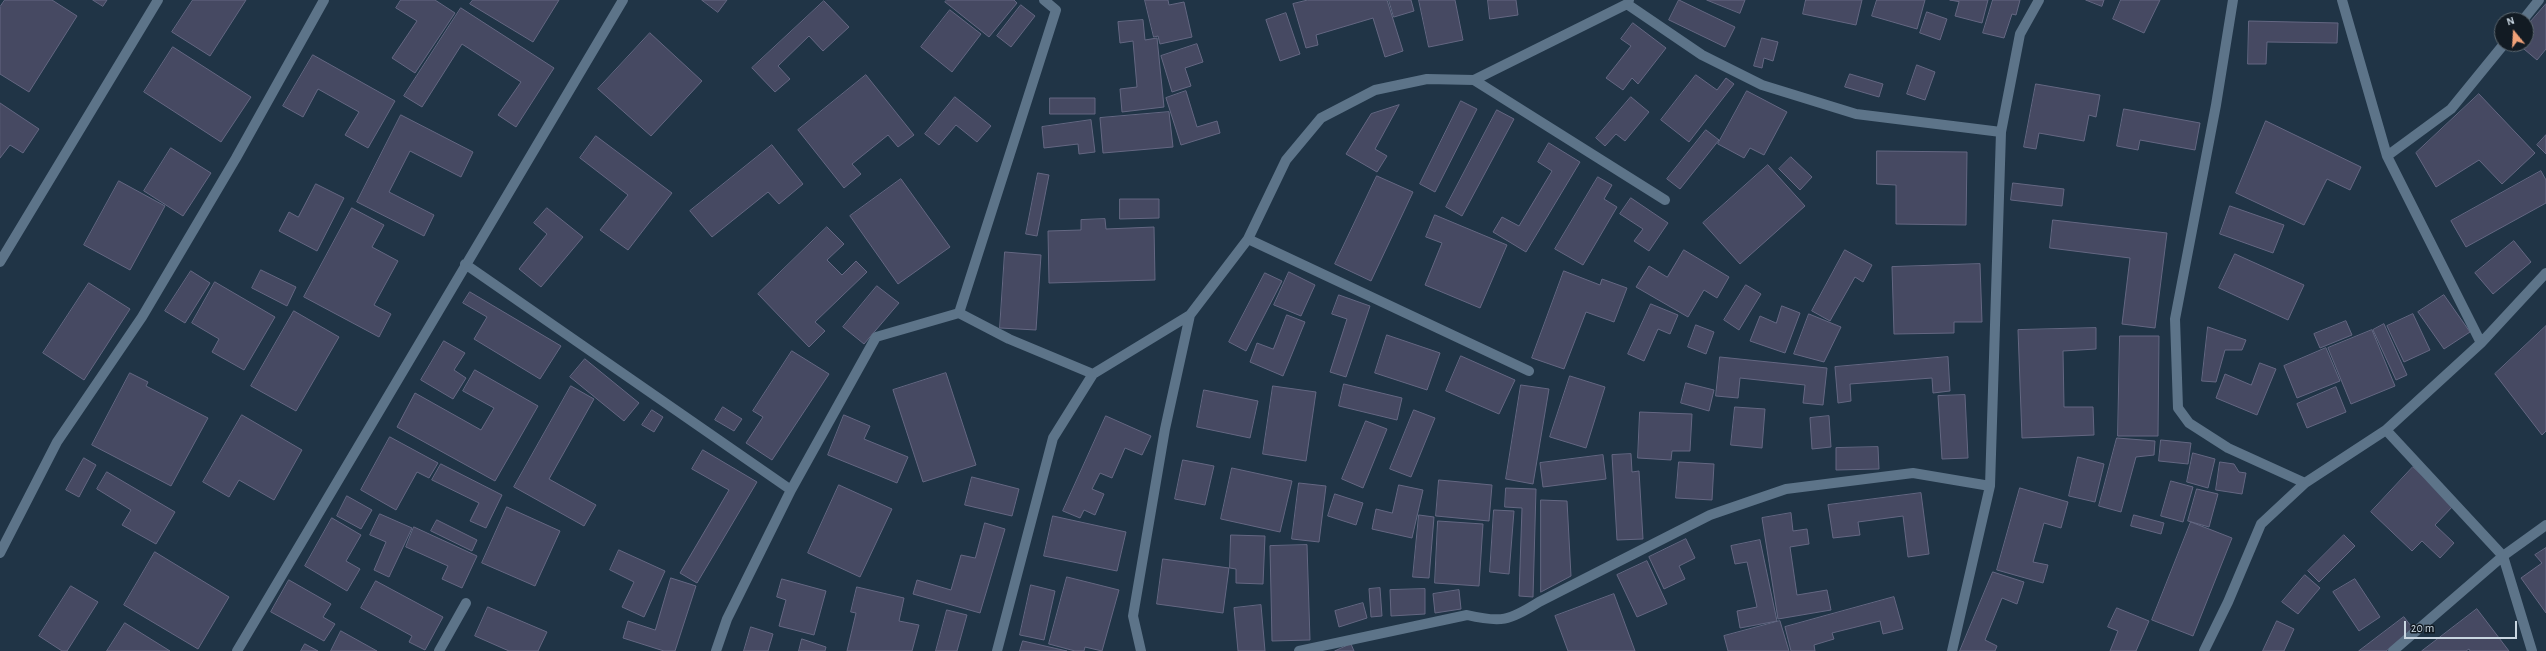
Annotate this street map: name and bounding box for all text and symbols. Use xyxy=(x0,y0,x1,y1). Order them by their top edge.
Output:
north arrow xyxy=(2494,12,2534,52)
text: N xyxy=(2505,15,2516,27)
scale bar xyxy=(2406,613,2519,639)
text: 20 m xyxy=(2411,622,2434,634)

